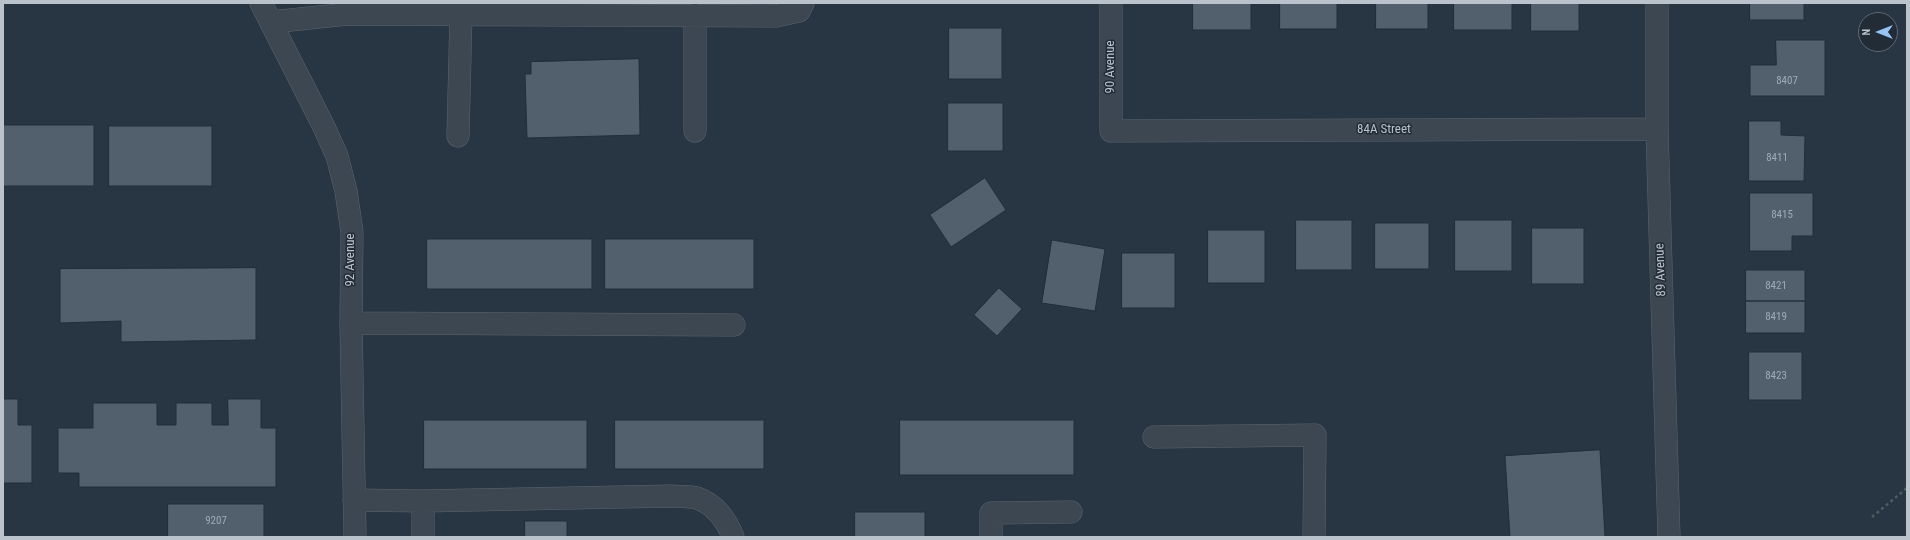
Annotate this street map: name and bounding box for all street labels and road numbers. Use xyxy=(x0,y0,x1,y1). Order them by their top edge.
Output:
street label: 90 Avenue xyxy=(1103,40,1119,94)
street label: 84A Street xyxy=(1357,122,1411,138)
street label: 92 Avenue xyxy=(343,233,359,287)
street label: 89 Avenue xyxy=(1652,243,1670,297)

